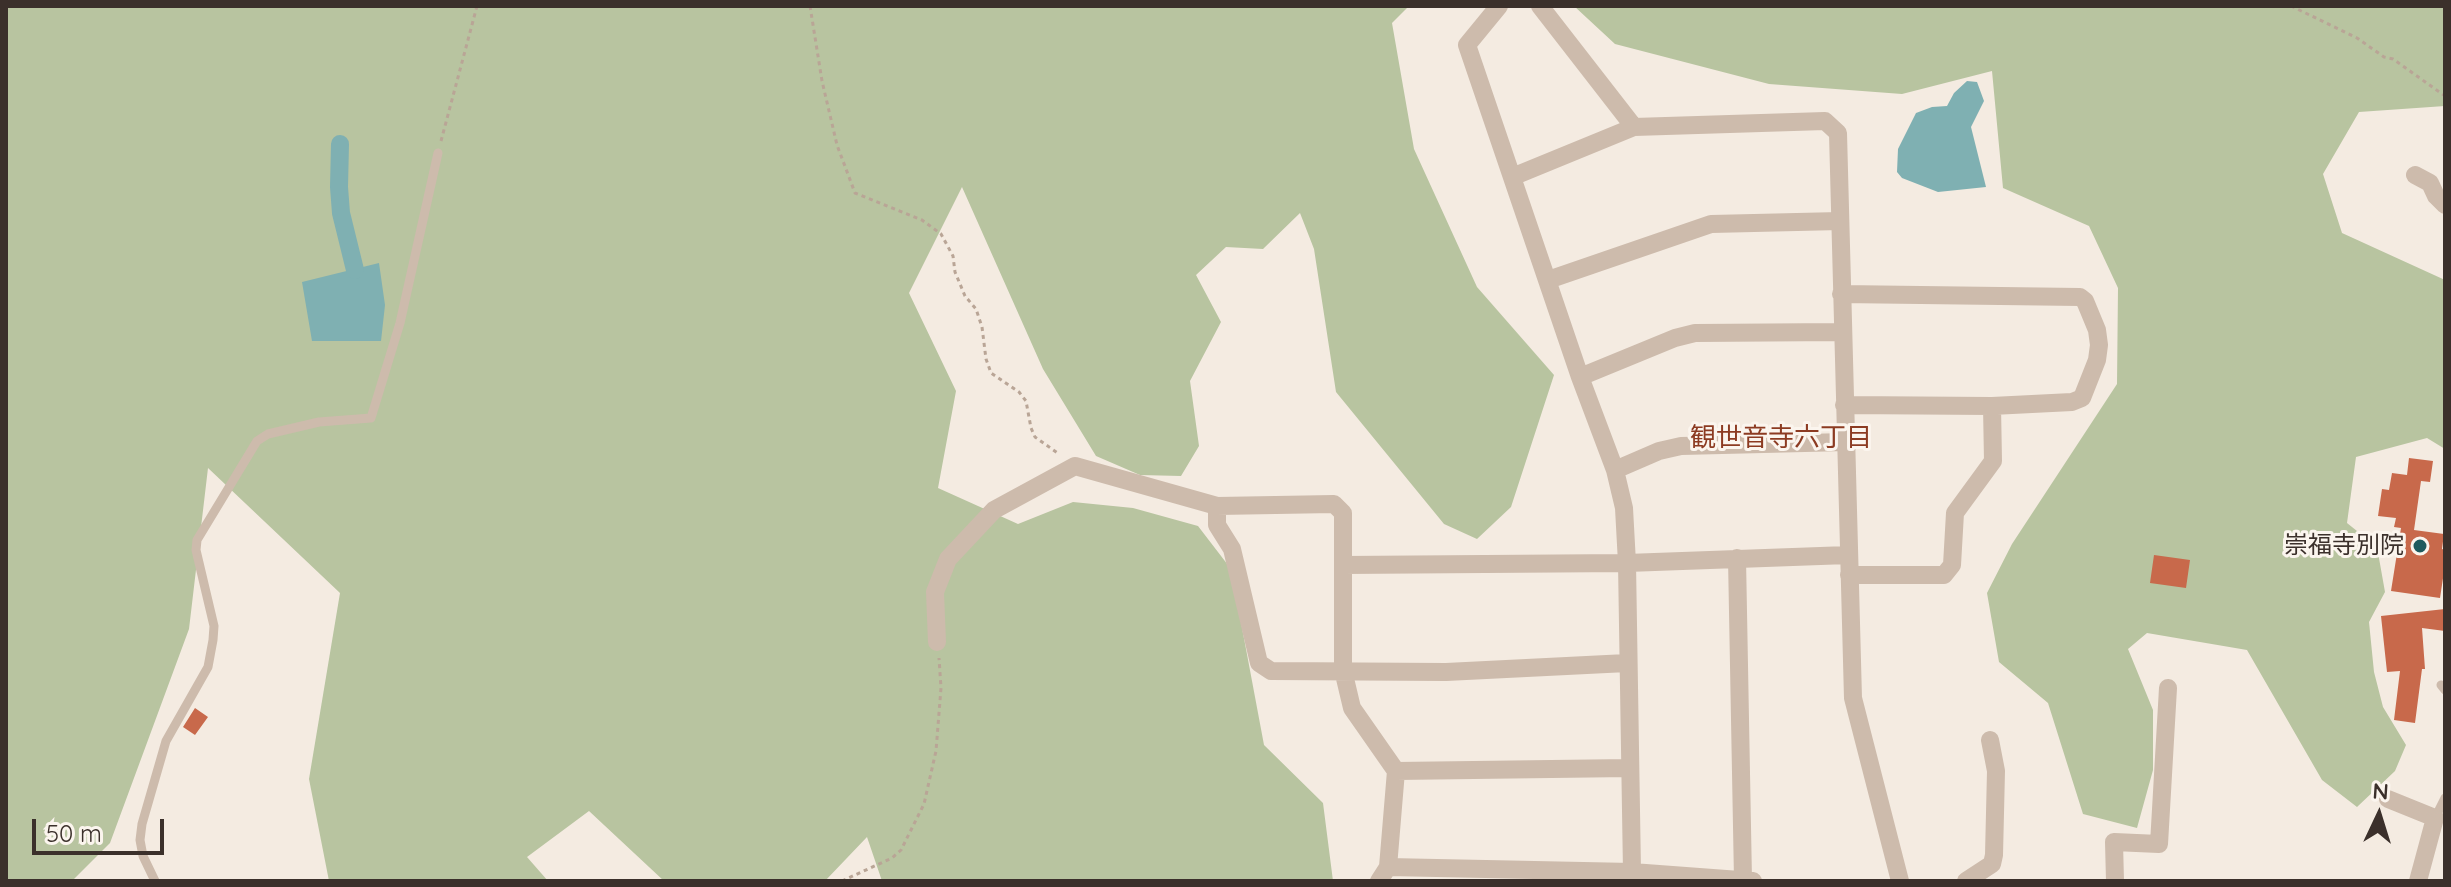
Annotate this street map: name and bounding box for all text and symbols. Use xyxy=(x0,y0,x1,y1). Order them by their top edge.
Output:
district label: 観世音寺六丁目 xyxy=(1690,422,1872,454)
place label: 崇福寺別院 xyxy=(2284,532,2404,560)
marker: 崇福寺別院 xyxy=(2411,537,2429,555)
north arrow xyxy=(2339,775,2419,855)
text: N xyxy=(2372,777,2390,806)
scale bar xyxy=(36,803,168,853)
text: 50 m xyxy=(46,818,102,848)

